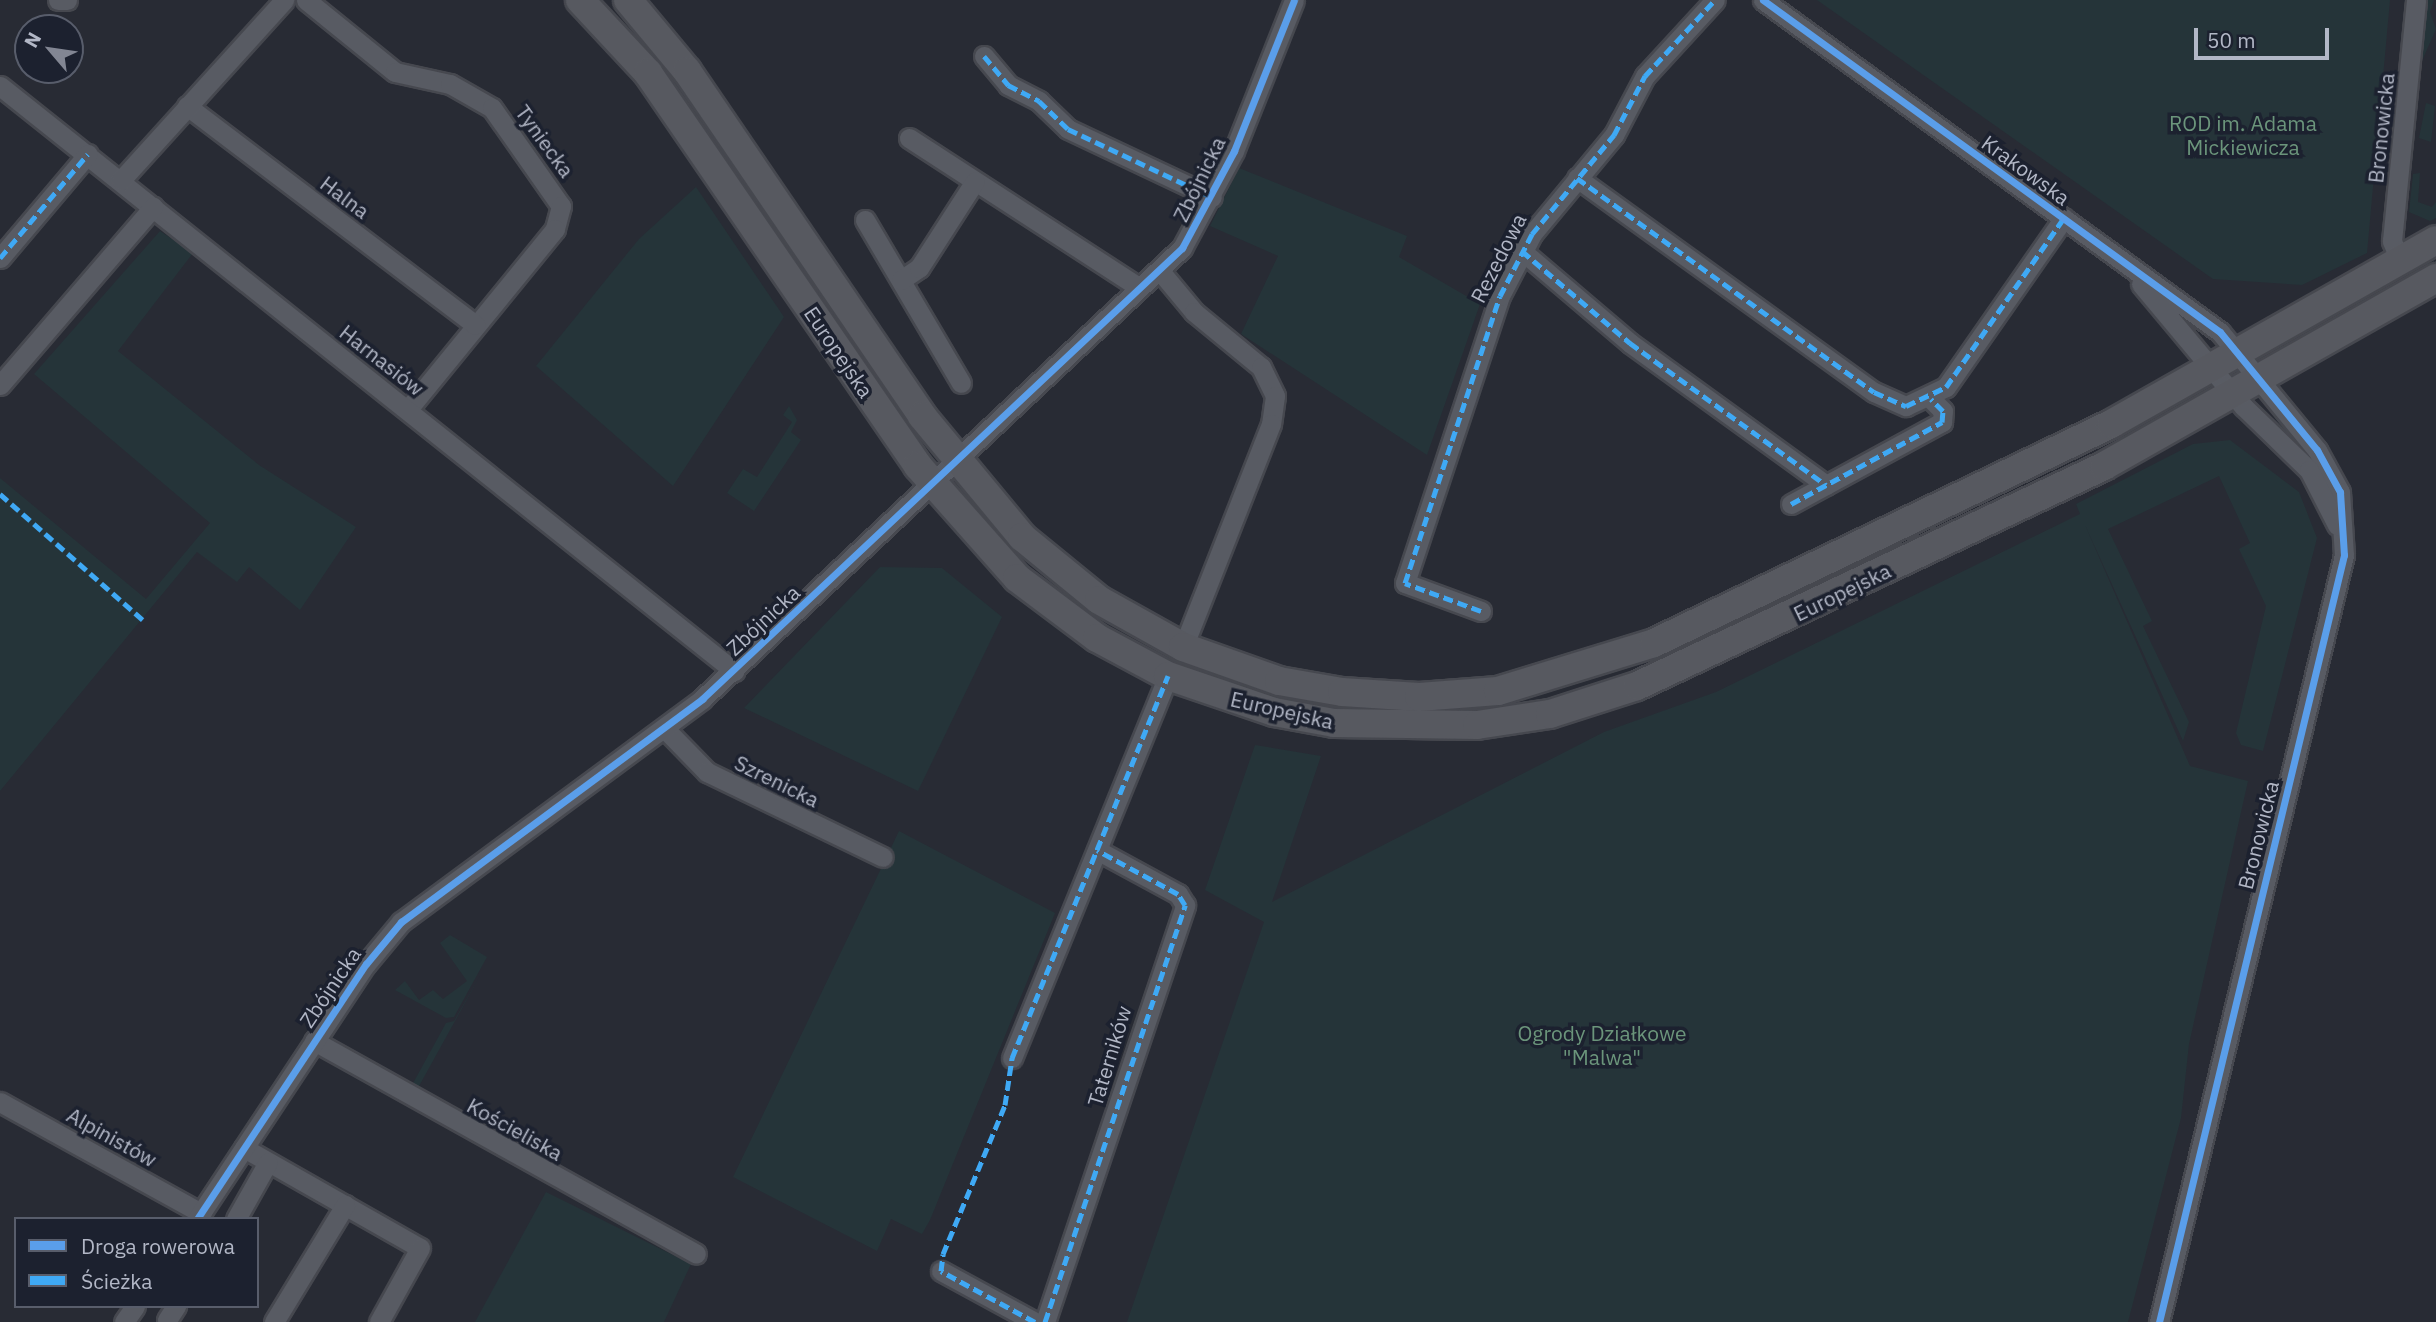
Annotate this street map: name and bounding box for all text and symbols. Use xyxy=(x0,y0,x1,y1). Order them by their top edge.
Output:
north arrow xyxy=(14,14,84,84)
scale bar xyxy=(2198,14,2333,58)
text: 50 m xyxy=(2207,26,2256,54)
text: N xyxy=(19,28,46,52)
street label: Bronowicka xyxy=(2363,72,2399,184)
street label: Tyniecka xyxy=(510,100,580,182)
park label: ROD im. Adama Mickiewicza xyxy=(2169,110,2317,160)
street label: Krakowska xyxy=(1977,130,2075,210)
street label: Zbójnicka xyxy=(1168,132,1230,226)
street label: Halna xyxy=(315,170,375,224)
street label: Rezedowa xyxy=(1465,209,1531,307)
street label: Europejska xyxy=(799,301,879,403)
street label: Harnasiów xyxy=(335,319,429,401)
street label: Europejska xyxy=(1789,558,1895,626)
street label: Zbójnicka xyxy=(721,580,805,660)
street label: Europejska xyxy=(1228,686,1336,734)
street label: Szrenicka xyxy=(731,750,823,812)
street label: Bronowicka xyxy=(2232,778,2284,892)
street label: Zbójnicka xyxy=(294,942,366,1032)
street label: Taterników xyxy=(1082,1003,1136,1109)
park label: Ogrody Działkowe "Malwa" xyxy=(1518,1020,1686,1070)
street label: Kościeliska xyxy=(463,1092,567,1166)
street label: Alpinistów xyxy=(63,1102,161,1172)
legend xyxy=(14,1217,259,1308)
text: Droga rowerowa xyxy=(81,1232,235,1260)
text: Ścieżka xyxy=(81,1267,152,1295)

